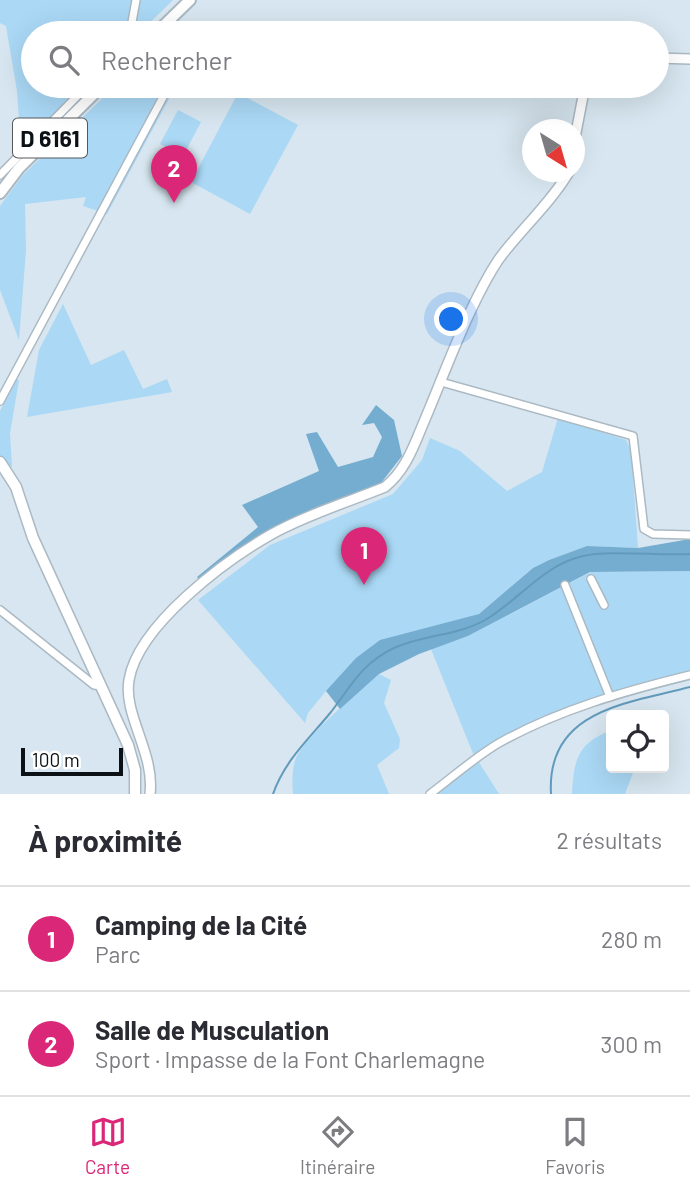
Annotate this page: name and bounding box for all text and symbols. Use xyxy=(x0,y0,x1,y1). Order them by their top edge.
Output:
search box xyxy=(21,21,669,98)
icon: search xyxy=(45,41,83,79)
text: Rechercher xyxy=(101,44,232,75)
road number: D 6161 xyxy=(13,119,87,158)
north arrow xyxy=(522,119,585,182)
pin: 2 xyxy=(151,145,197,203)
your location xyxy=(434,302,468,336)
pin: 1 xyxy=(341,527,387,585)
map controls xyxy=(606,710,669,773)
button: locate xyxy=(606,710,669,773)
scale bar xyxy=(21,745,122,777)
text: 100 m xyxy=(32,748,80,771)
text: À proximité xyxy=(28,822,182,858)
text: 2 résultats xyxy=(557,826,662,854)
text: Camping de la Cité xyxy=(95,909,307,940)
text: 1 xyxy=(47,925,55,953)
text: 280 m xyxy=(601,925,662,953)
text: Parc xyxy=(95,940,141,968)
text: Salle de Musculation xyxy=(95,1014,329,1045)
text: 2 xyxy=(45,1030,57,1058)
text: 300 m xyxy=(601,1030,662,1058)
text: Sport · Impasse de la Font Charlemagne xyxy=(95,1045,485,1073)
tab: Carte xyxy=(85,1113,130,1178)
tab: Itinéraire xyxy=(300,1113,375,1178)
tab: Favoris xyxy=(545,1113,605,1178)

